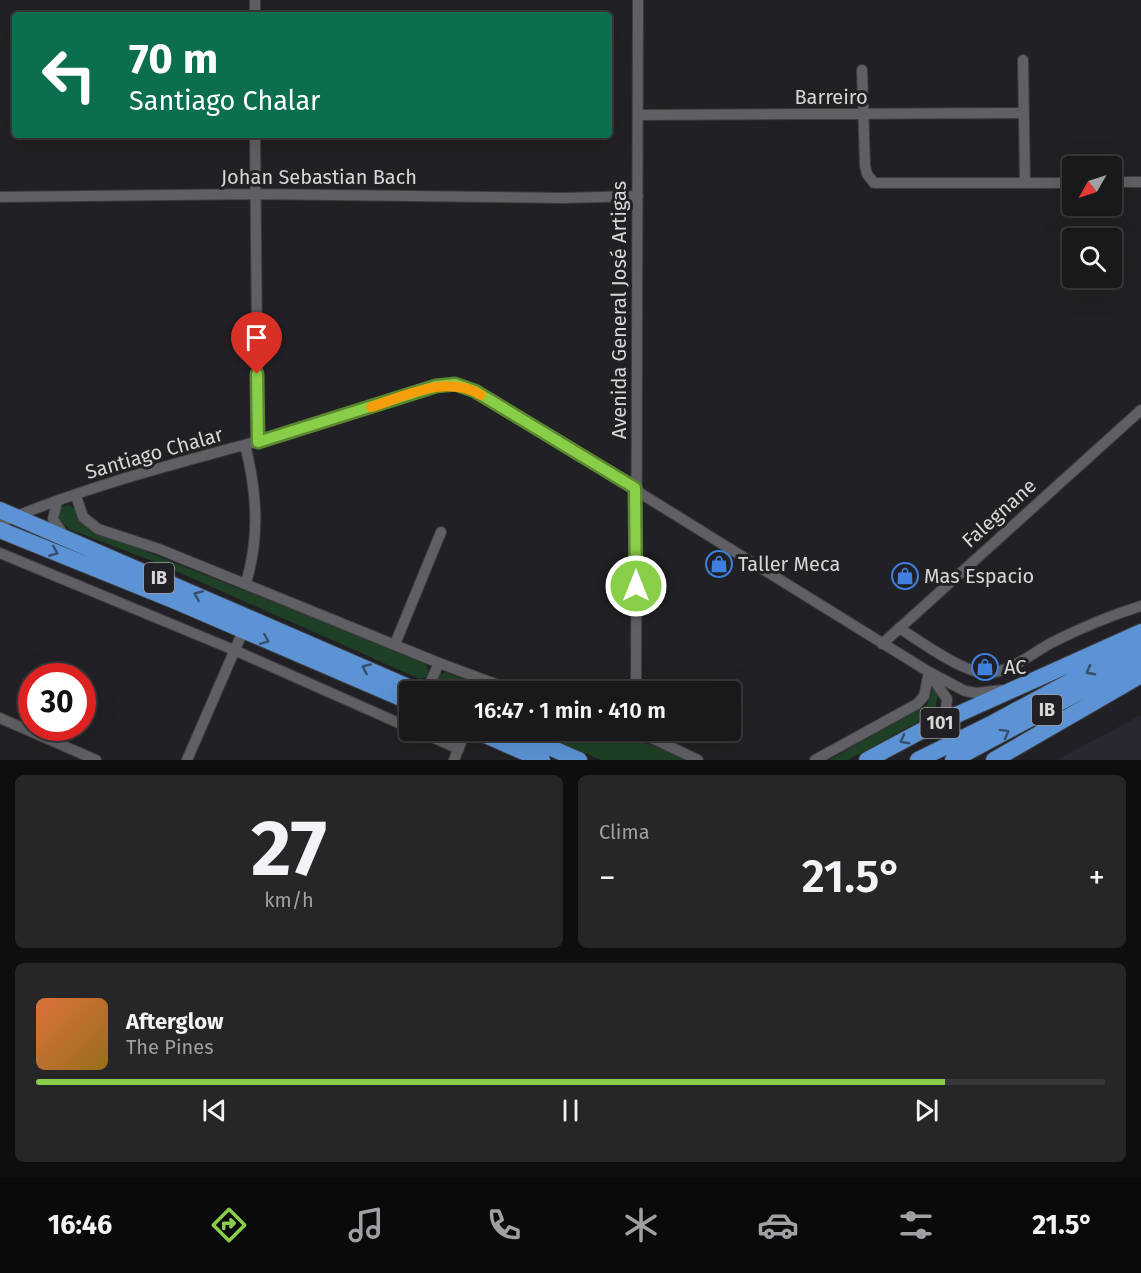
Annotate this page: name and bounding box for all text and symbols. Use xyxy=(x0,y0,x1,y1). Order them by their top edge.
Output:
text: 70 m xyxy=(129,34,218,84)
icon: left xyxy=(30,36,108,114)
text: Santiago Chalar xyxy=(129,85,321,117)
street label: Barreiro xyxy=(794,85,868,109)
north arrow xyxy=(1062,156,1122,216)
map controls xyxy=(1062,156,1122,288)
street label: Johan Sebastian Bach xyxy=(221,165,417,189)
street label: Avenida General José Artigas xyxy=(607,181,631,439)
button: search xyxy=(1062,228,1122,288)
pin xyxy=(231,312,282,374)
icon: arrive xyxy=(240,321,273,354)
street label: Santiago Chalar xyxy=(83,422,226,484)
street label: Falegnane xyxy=(957,473,1041,553)
one-way arrow xyxy=(49,544,59,557)
shop icon: Taller Meca xyxy=(704,549,734,579)
place label: Taller Meca xyxy=(738,552,840,576)
position arrow xyxy=(604,554,668,618)
shop icon: Mas Espacio xyxy=(890,561,920,591)
road number: IB xyxy=(144,563,174,593)
place label: Mas Espacio xyxy=(924,564,1034,588)
one-way arrow xyxy=(193,590,204,602)
one-way arrow xyxy=(259,633,270,645)
shop icon: AC xyxy=(970,652,1000,682)
place label: AC xyxy=(1004,655,1026,679)
speed limit sign: 30 xyxy=(18,663,96,741)
one-way arrow xyxy=(362,663,373,675)
one-way arrow xyxy=(1085,664,1096,675)
road number: IB xyxy=(1032,695,1062,725)
text: 16:47 · 1 min · 410 m xyxy=(474,697,666,724)
road number: 101 xyxy=(920,708,960,738)
one-way arrow xyxy=(999,729,1009,740)
one-way arrow xyxy=(899,733,910,745)
text: 27 xyxy=(251,802,327,896)
text: Clima xyxy=(599,820,650,844)
text: 21.5° xyxy=(802,850,902,904)
text: − xyxy=(599,858,616,898)
text: + xyxy=(1089,858,1105,898)
text: km/h xyxy=(264,888,314,912)
text: Afterglow xyxy=(126,1008,223,1035)
text: The Pines xyxy=(126,1035,213,1059)
icon: previous xyxy=(198,1094,231,1127)
icon: pause xyxy=(554,1094,587,1127)
icon: next xyxy=(910,1094,943,1127)
icon: directions xyxy=(208,1204,250,1246)
icon: music xyxy=(345,1204,387,1246)
icon: phone xyxy=(483,1204,525,1246)
icon: climate xyxy=(620,1204,662,1246)
icon: car xyxy=(757,1204,799,1246)
icon: filters xyxy=(895,1204,937,1246)
text: 16:46 xyxy=(48,1209,112,1241)
text: 21.5° xyxy=(1032,1209,1093,1241)

